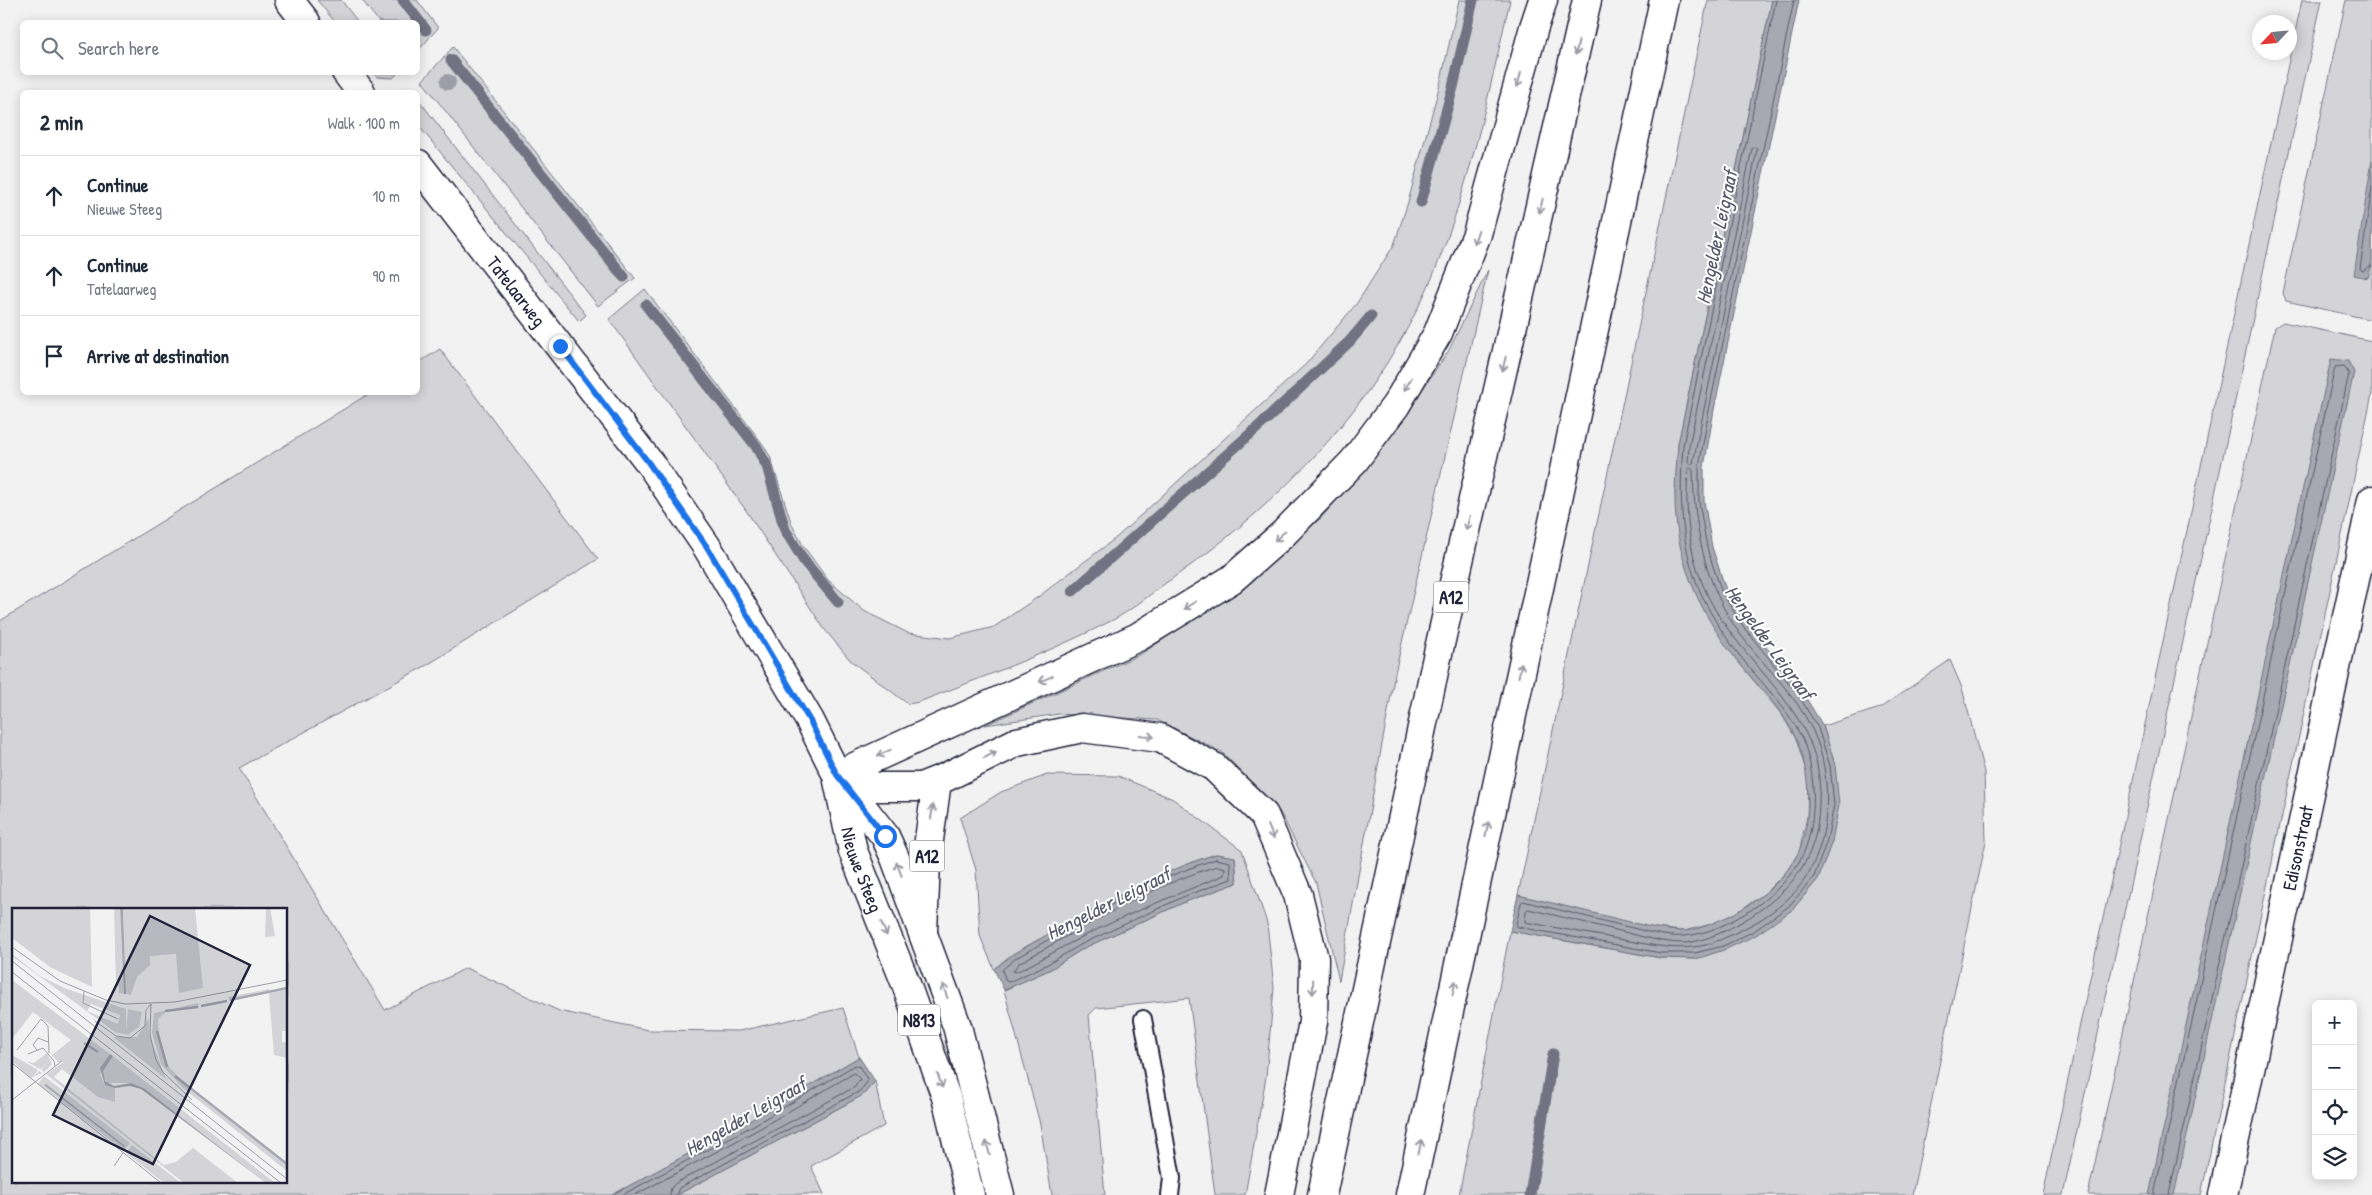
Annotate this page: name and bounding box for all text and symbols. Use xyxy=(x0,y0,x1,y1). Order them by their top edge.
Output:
north arrow xyxy=(2252,15,2297,60)
search box xyxy=(20,20,420,75)
icon: search xyxy=(38,34,66,62)
text: Search here xyxy=(78,35,159,61)
one-way arrow xyxy=(1572,39,1581,55)
one-way arrow xyxy=(1514,72,1524,88)
text: 2 min xyxy=(40,108,83,137)
text: Walk · 100 m xyxy=(328,112,400,134)
water label: Hengelder Leigraaf xyxy=(1689,164,1745,307)
text: Continue xyxy=(87,172,148,198)
icon: ahead xyxy=(40,182,68,210)
text: 10 m xyxy=(372,185,400,207)
one-way arrow xyxy=(1535,197,1545,213)
text: Nieuwe Steeg xyxy=(87,198,162,220)
one-way arrow xyxy=(1471,228,1480,244)
street label: Tatelaarweg xyxy=(481,251,552,332)
text: Continue xyxy=(87,252,148,278)
icon: ahead xyxy=(40,262,68,290)
text: 90 m xyxy=(372,265,400,287)
text: Tatelaarweg xyxy=(87,278,157,300)
route end xyxy=(549,335,572,358)
icon: arrive xyxy=(40,342,68,370)
text: Arrive at destination xyxy=(87,343,229,369)
one-way arrow xyxy=(1499,356,1508,372)
one-way arrow xyxy=(1403,376,1413,390)
one-way arrow xyxy=(1463,514,1472,530)
one-way arrow xyxy=(1274,530,1287,542)
water label: Hengelder Leigraaf xyxy=(1718,579,1823,709)
road number: A12 xyxy=(1434,582,1468,612)
one-way arrow xyxy=(1184,600,1198,610)
one-way arrow xyxy=(1516,663,1526,679)
one-way arrow xyxy=(1039,674,1054,684)
one-way arrow xyxy=(1138,732,1154,742)
one-way arrow xyxy=(876,748,891,758)
one-way arrow xyxy=(982,750,997,760)
street label: Edisonstraat xyxy=(2276,803,2319,893)
one-way arrow xyxy=(927,805,937,821)
one-way arrow xyxy=(1483,822,1492,838)
one-way arrow xyxy=(1267,824,1277,839)
street label: Nieuwe Steeg xyxy=(835,825,889,916)
route start xyxy=(874,825,897,848)
road number: A12 xyxy=(910,840,944,871)
water label: Hengelder Leigraaf xyxy=(1041,858,1179,947)
one-way arrow xyxy=(894,862,903,877)
inset map xyxy=(12,908,288,1182)
one-way arrow xyxy=(881,921,890,936)
one-way arrow xyxy=(1309,979,1318,995)
one-way arrow xyxy=(1450,981,1459,997)
one-way arrow xyxy=(940,984,949,999)
map controls xyxy=(2312,1000,2357,1180)
button: + xyxy=(2312,1000,2357,1045)
road number: N813 xyxy=(898,1004,940,1036)
button: − xyxy=(2312,1045,2357,1090)
water label: Hengelder Leigraaf xyxy=(679,1068,814,1163)
one-way arrow xyxy=(936,1073,945,1088)
button: locate xyxy=(2312,1090,2357,1135)
button: layers xyxy=(2312,1135,2357,1180)
one-way arrow xyxy=(983,1140,992,1156)
one-way arrow xyxy=(1416,1140,1425,1156)

